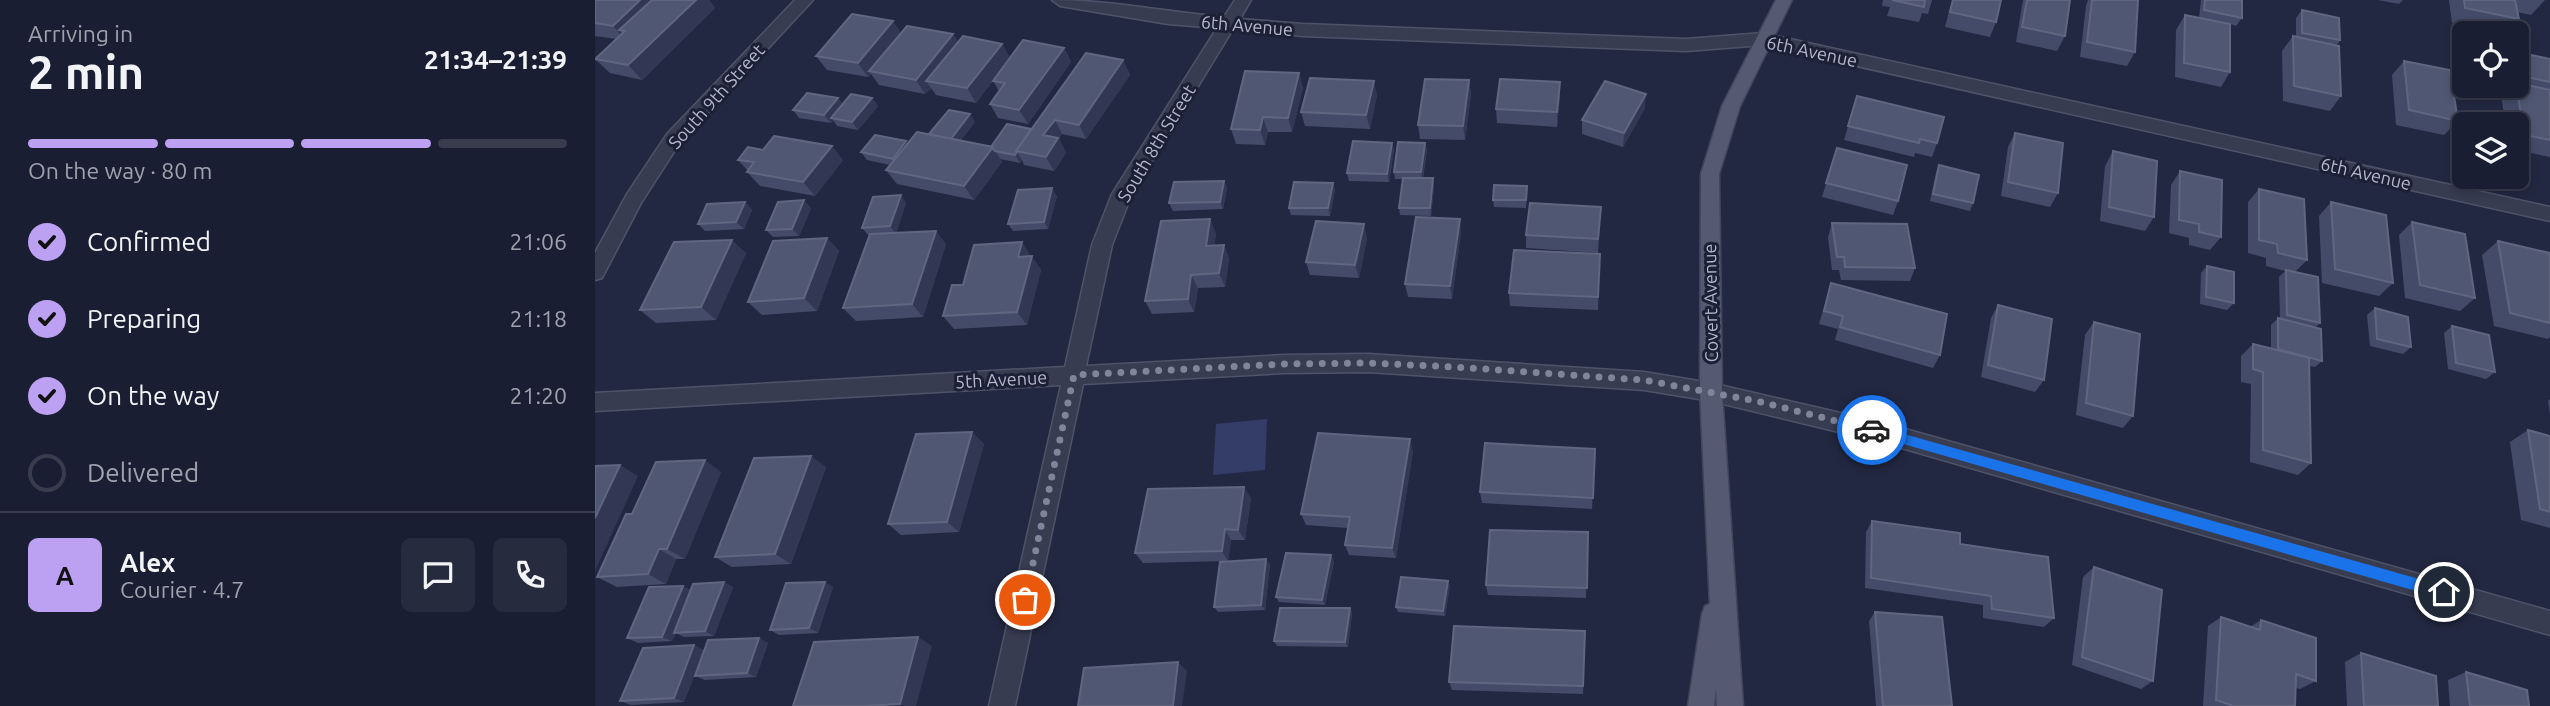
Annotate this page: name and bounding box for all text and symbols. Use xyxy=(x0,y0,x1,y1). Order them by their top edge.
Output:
street label: 6th Avenue xyxy=(1200,11,1294,39)
text: Arriving in xyxy=(28,21,133,46)
map controls xyxy=(2452,21,2529,189)
button: locate xyxy=(2452,21,2529,98)
street label: 6th Avenue xyxy=(1765,32,1859,70)
street label: South 9th Street xyxy=(664,40,768,152)
text: 21:34–21:39 xyxy=(424,45,567,74)
text: 2 min xyxy=(28,46,144,98)
street label: South 8th Street xyxy=(1113,81,1199,205)
button: layers xyxy=(2452,112,2529,189)
street label: 6th Avenue xyxy=(2319,153,2413,193)
text: On the way · 80 m xyxy=(28,158,212,183)
icon: check xyxy=(28,223,66,261)
text: Confirmed xyxy=(87,227,211,256)
text: 21:06 xyxy=(509,229,567,254)
street label: Covert Avenue xyxy=(1699,243,1721,363)
icon: check xyxy=(28,300,66,338)
text: Preparing xyxy=(87,304,201,333)
text: 21:18 xyxy=(509,306,567,331)
street label: 5th Avenue xyxy=(954,367,1048,391)
icon: check xyxy=(28,377,66,415)
text: On the way xyxy=(87,381,219,410)
text: 21:20 xyxy=(509,383,567,408)
courier xyxy=(1837,395,1907,465)
icon: car xyxy=(1853,411,1891,449)
text: Delivered xyxy=(87,458,199,487)
button: chat xyxy=(401,538,475,612)
button: phone xyxy=(493,538,567,612)
text: Alex xyxy=(120,548,175,577)
text: A xyxy=(56,561,74,590)
pin xyxy=(2414,562,2474,622)
pin xyxy=(995,570,1055,630)
icon: home xyxy=(2425,573,2463,611)
text: Courier · 4.7 xyxy=(120,577,244,602)
icon: bag xyxy=(1006,581,1044,619)

